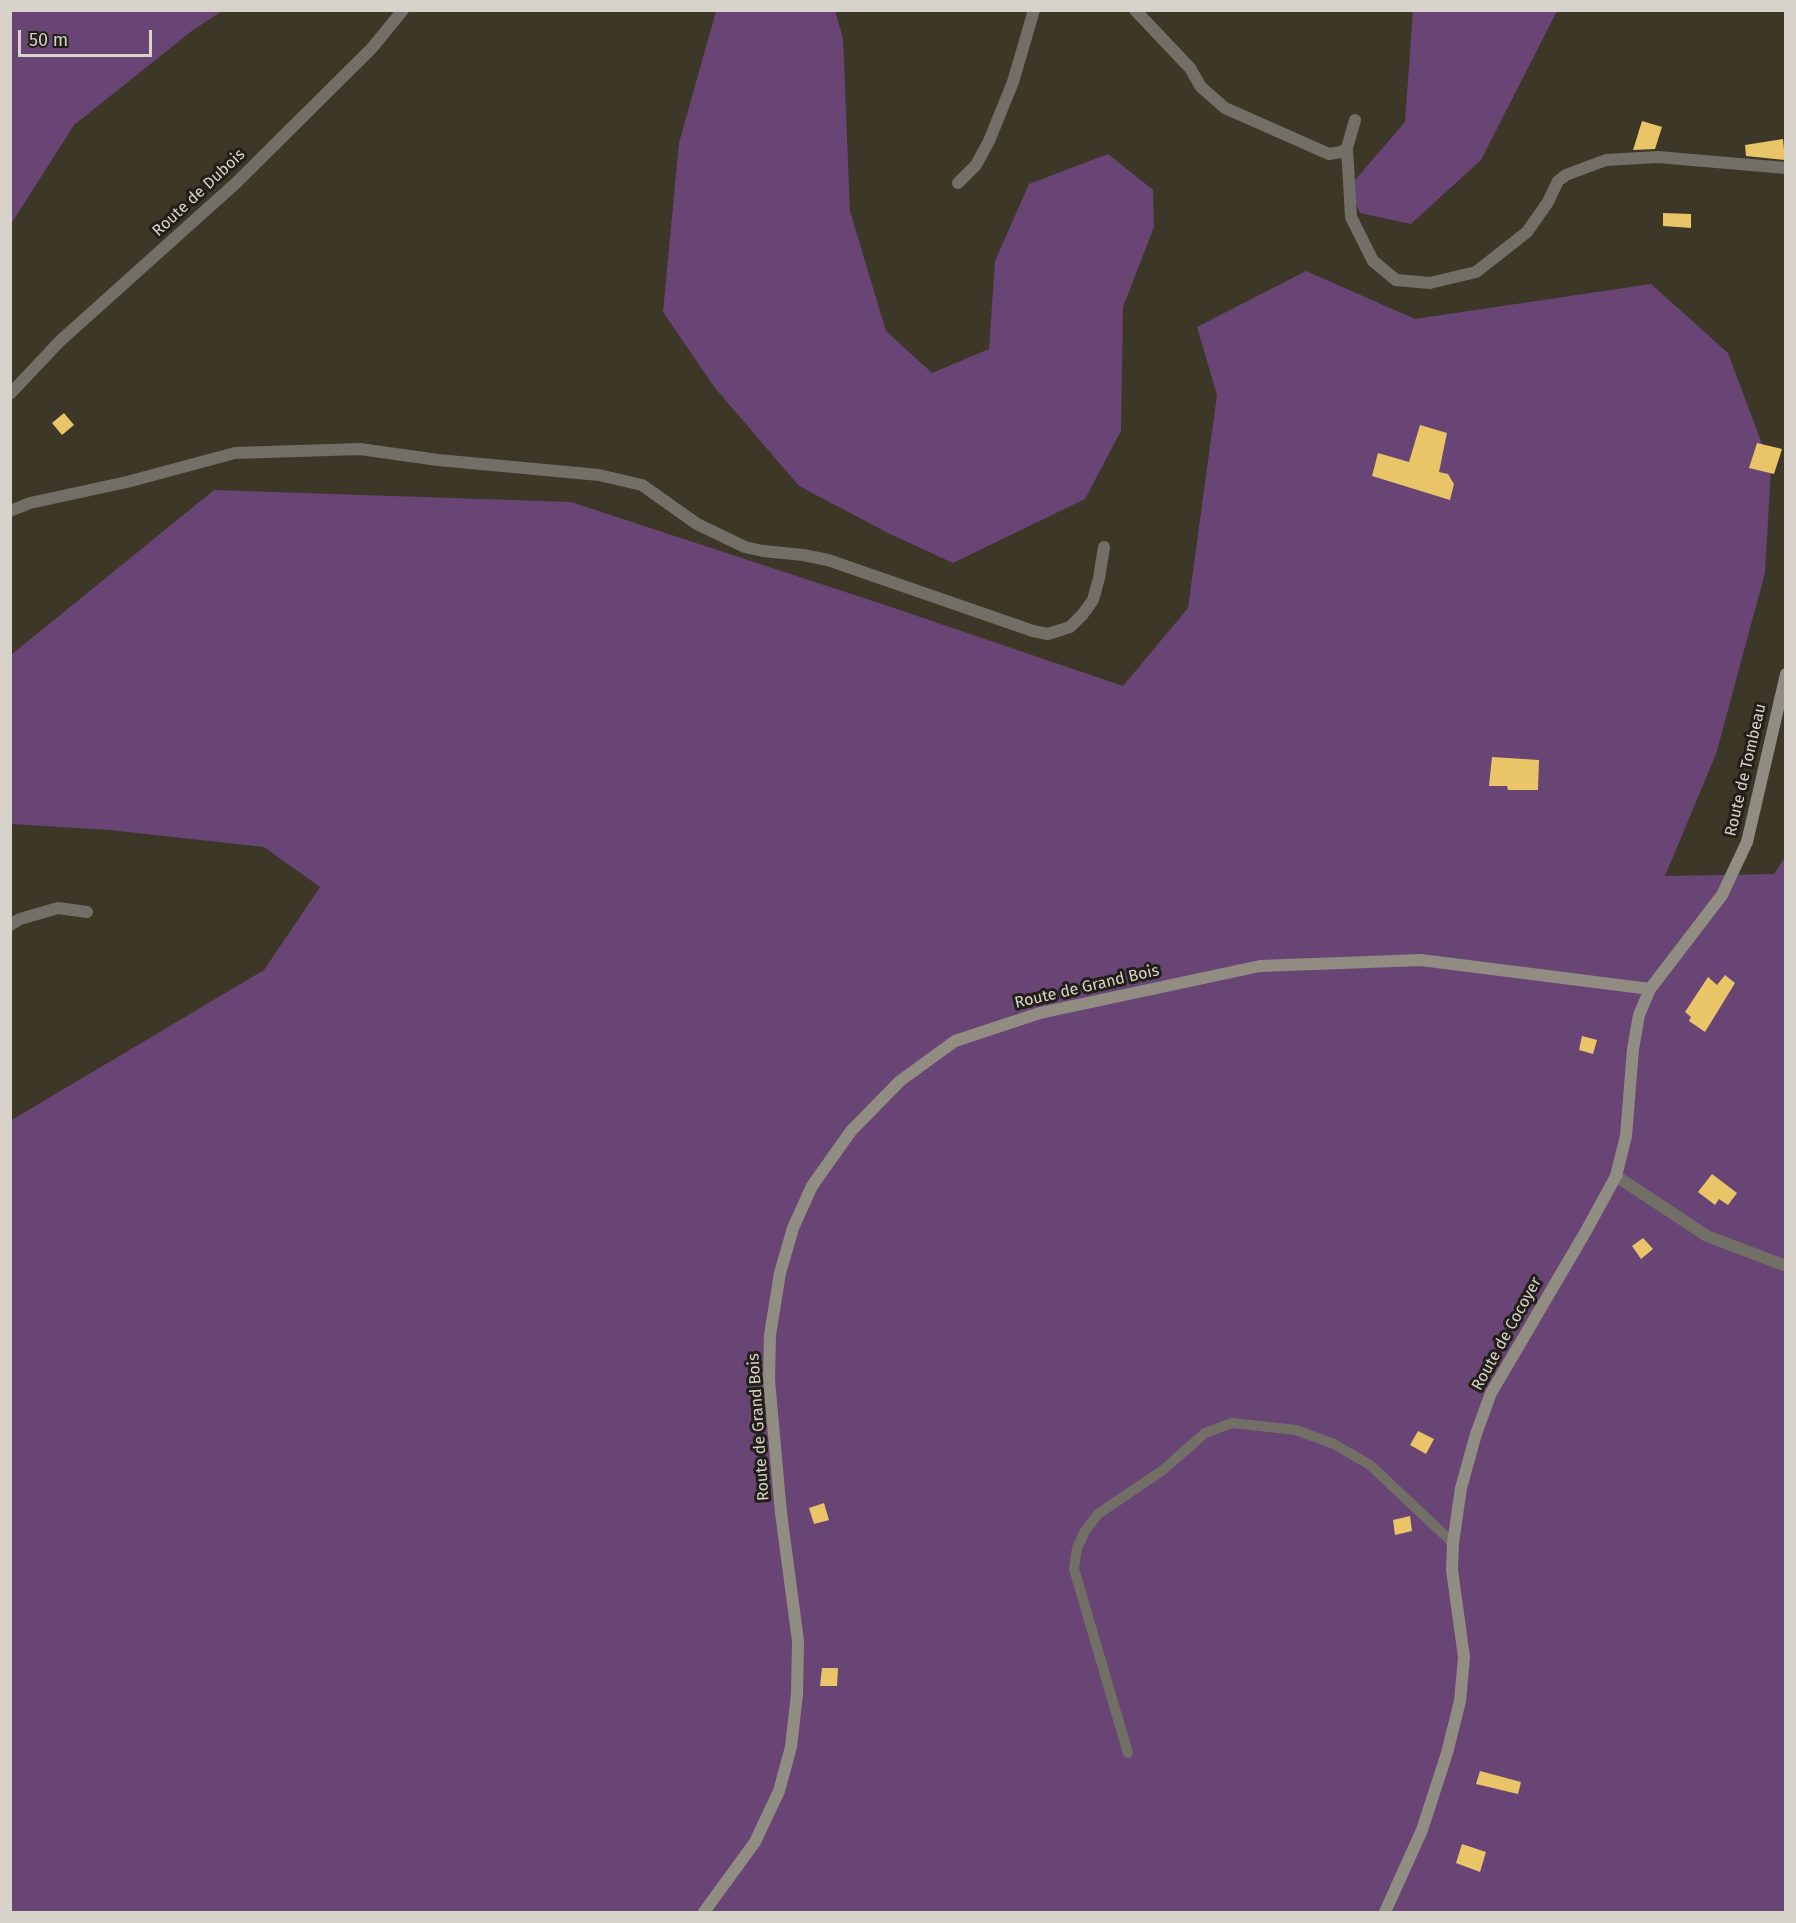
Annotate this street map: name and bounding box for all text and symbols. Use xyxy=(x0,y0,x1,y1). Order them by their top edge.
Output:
scale bar xyxy=(21,18,154,56)
text: 50 m xyxy=(29,29,68,51)
street label: Route de Dubois xyxy=(149,145,249,241)
street label: Route de Tombeau xyxy=(1721,702,1771,838)
street label: Route de Grand Bois xyxy=(1013,961,1161,1013)
street label: Route de Cocoyer xyxy=(1468,1274,1546,1394)
street label: Route de Grand Bois xyxy=(744,1353,774,1501)

